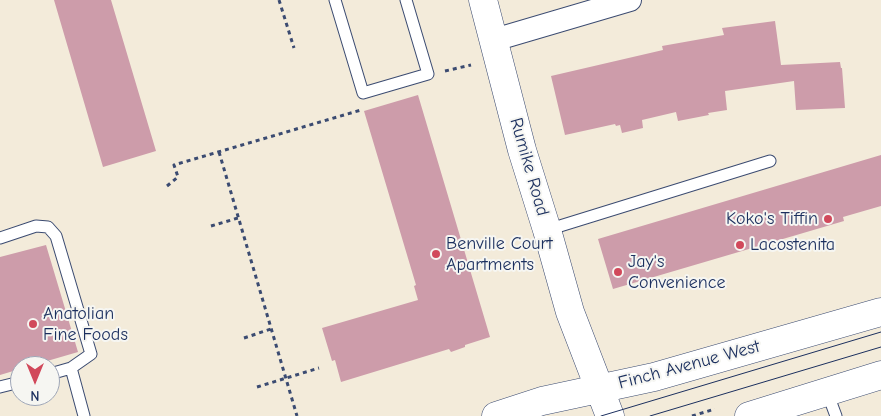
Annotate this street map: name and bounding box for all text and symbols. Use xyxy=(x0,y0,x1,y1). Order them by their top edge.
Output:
street label: Rumike Road xyxy=(505,115,553,219)
place label: Koko's Tiffin xyxy=(726,208,818,230)
marker: Koko's Tiffin xyxy=(822,213,834,225)
place label: Benville Court Apartments xyxy=(446,233,553,276)
place label: Lacostenita xyxy=(750,234,835,256)
marker: Lacostenita xyxy=(734,239,746,251)
marker: Benville Court Apartments xyxy=(430,248,442,260)
place label: Jay's Convenience xyxy=(628,251,725,294)
marker: Jay's Convenience xyxy=(612,266,624,278)
place label: Anatolian Fine Foods xyxy=(43,303,128,346)
marker: Anatolian Fine Foods xyxy=(27,318,39,330)
street label: Finch Avenue West xyxy=(616,336,762,394)
north arrow xyxy=(10,356,60,406)
text: N xyxy=(30,387,40,404)

